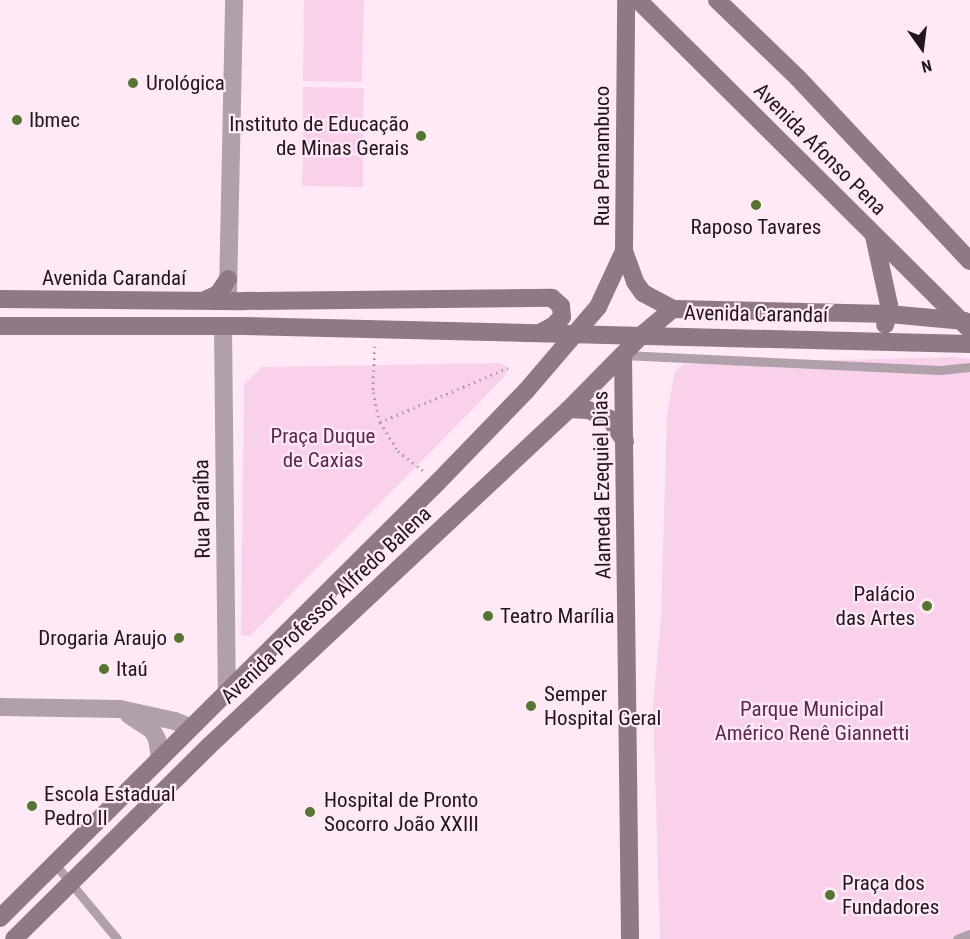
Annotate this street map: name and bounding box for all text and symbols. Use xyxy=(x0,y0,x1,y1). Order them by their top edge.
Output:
north arrow xyxy=(892,18,952,78)
text: N xyxy=(919,56,934,76)
place label: Urológica xyxy=(146,70,225,96)
marker: Urológica xyxy=(124,74,142,92)
street label: Avenida Afonso Pena xyxy=(749,78,891,220)
street label: Rua Pernambuco xyxy=(589,86,615,226)
place label: Ibmec xyxy=(29,107,80,133)
place label: Instituto de Educação de Minas Gerais xyxy=(229,111,409,161)
marker: Ibmec xyxy=(10,113,24,127)
marker: Instituto de Educação de Minas Gerais xyxy=(414,129,428,143)
marker: Raposo Tavares xyxy=(749,198,763,212)
place label: Raposo Tavares xyxy=(690,214,822,240)
street label: Avenida Carandaí xyxy=(42,265,186,291)
street label: Avenida Carandaí xyxy=(684,300,828,328)
street label: Alameda Ezequiel Dias xyxy=(588,390,616,580)
park label: Praça Duque de Caxias xyxy=(271,423,375,473)
street label: Rua Paraíba xyxy=(189,459,215,559)
street label: Avenida Professor Alfredo Balena xyxy=(216,501,436,709)
place label: Palácio das Artes xyxy=(835,581,915,631)
marker: Palácio das Artes xyxy=(920,599,934,613)
place label: Teatro Marília xyxy=(500,603,615,629)
marker: Teatro Marília xyxy=(481,609,495,623)
place label: Drogaria Araujo xyxy=(38,625,167,651)
marker: Drogaria Araujo xyxy=(172,631,186,645)
place label: Itaú xyxy=(116,656,148,682)
marker: Itaú xyxy=(97,662,111,676)
place label: Semper Hospital Geral xyxy=(544,681,661,731)
park label: Parque Municipal Américo Renê Giannetti xyxy=(715,696,909,746)
marker: Semper Hospital Geral xyxy=(522,697,540,715)
place label: Escola Estadual Pedro II xyxy=(44,781,176,831)
place label: Hospital de Pronto Socorro João XXIII xyxy=(324,787,479,837)
marker: Escola Estadual Pedro II xyxy=(25,799,39,813)
marker: Hospital de Pronto Socorro João XXIII xyxy=(301,803,319,821)
place label: Praça dos Fundadores xyxy=(842,870,939,920)
marker: Praça dos Fundadores xyxy=(823,888,837,902)

